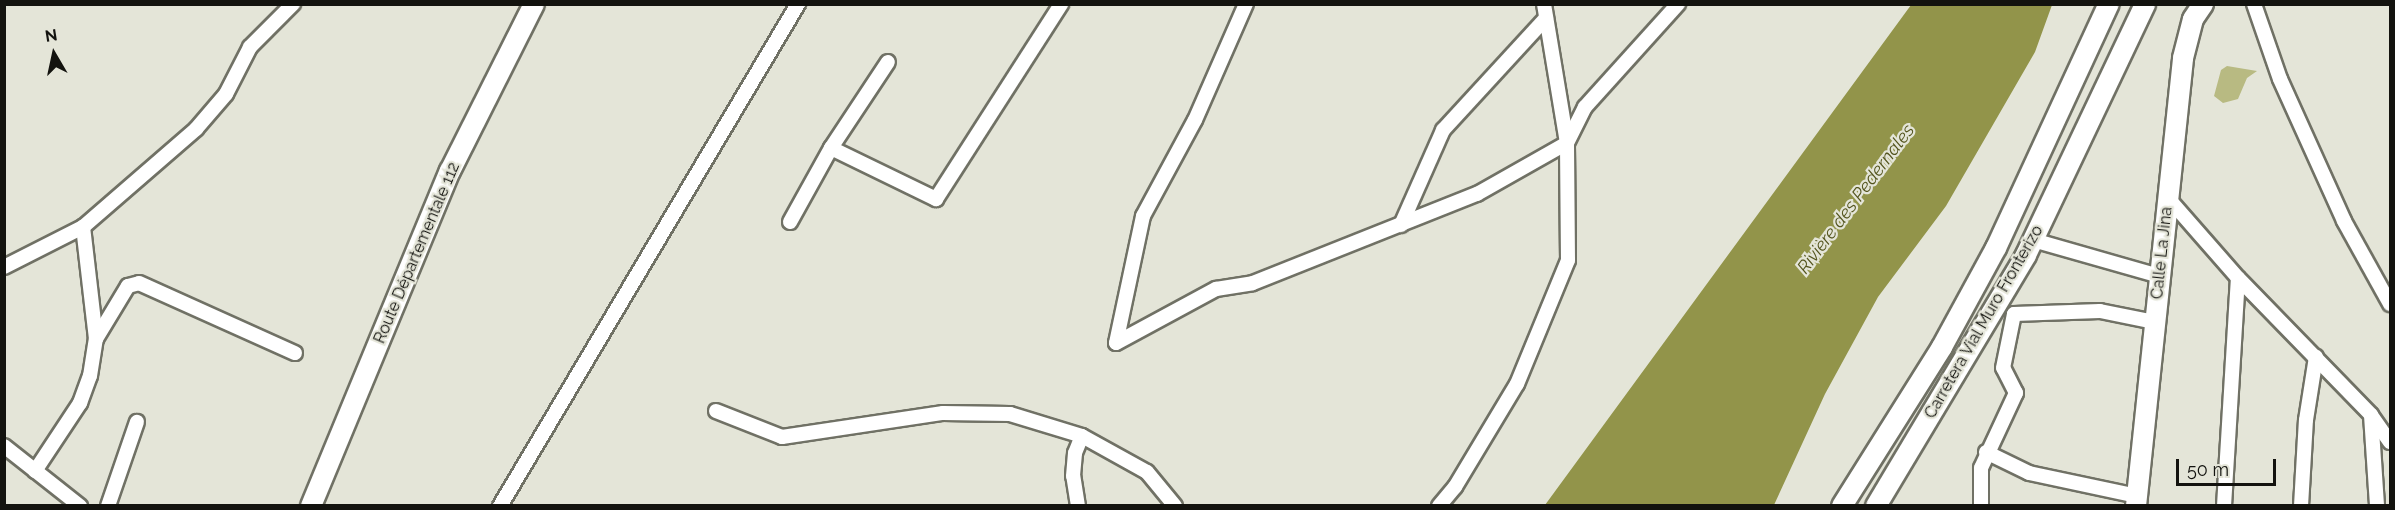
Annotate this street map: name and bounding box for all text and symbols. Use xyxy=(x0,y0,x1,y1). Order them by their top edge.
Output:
north arrow xyxy=(24,24,84,84)
text: N xyxy=(44,25,59,46)
water label: Rivière des Pedernales xyxy=(1793,120,1919,278)
street label: Route Départementale 112 xyxy=(370,160,464,346)
street label: Calle La Jina xyxy=(2148,206,2176,300)
street label: Carretera Vial Muro Fronterizo xyxy=(1920,222,2048,422)
scale bar xyxy=(2179,447,2280,485)
text: 50 m xyxy=(2187,459,2229,480)

